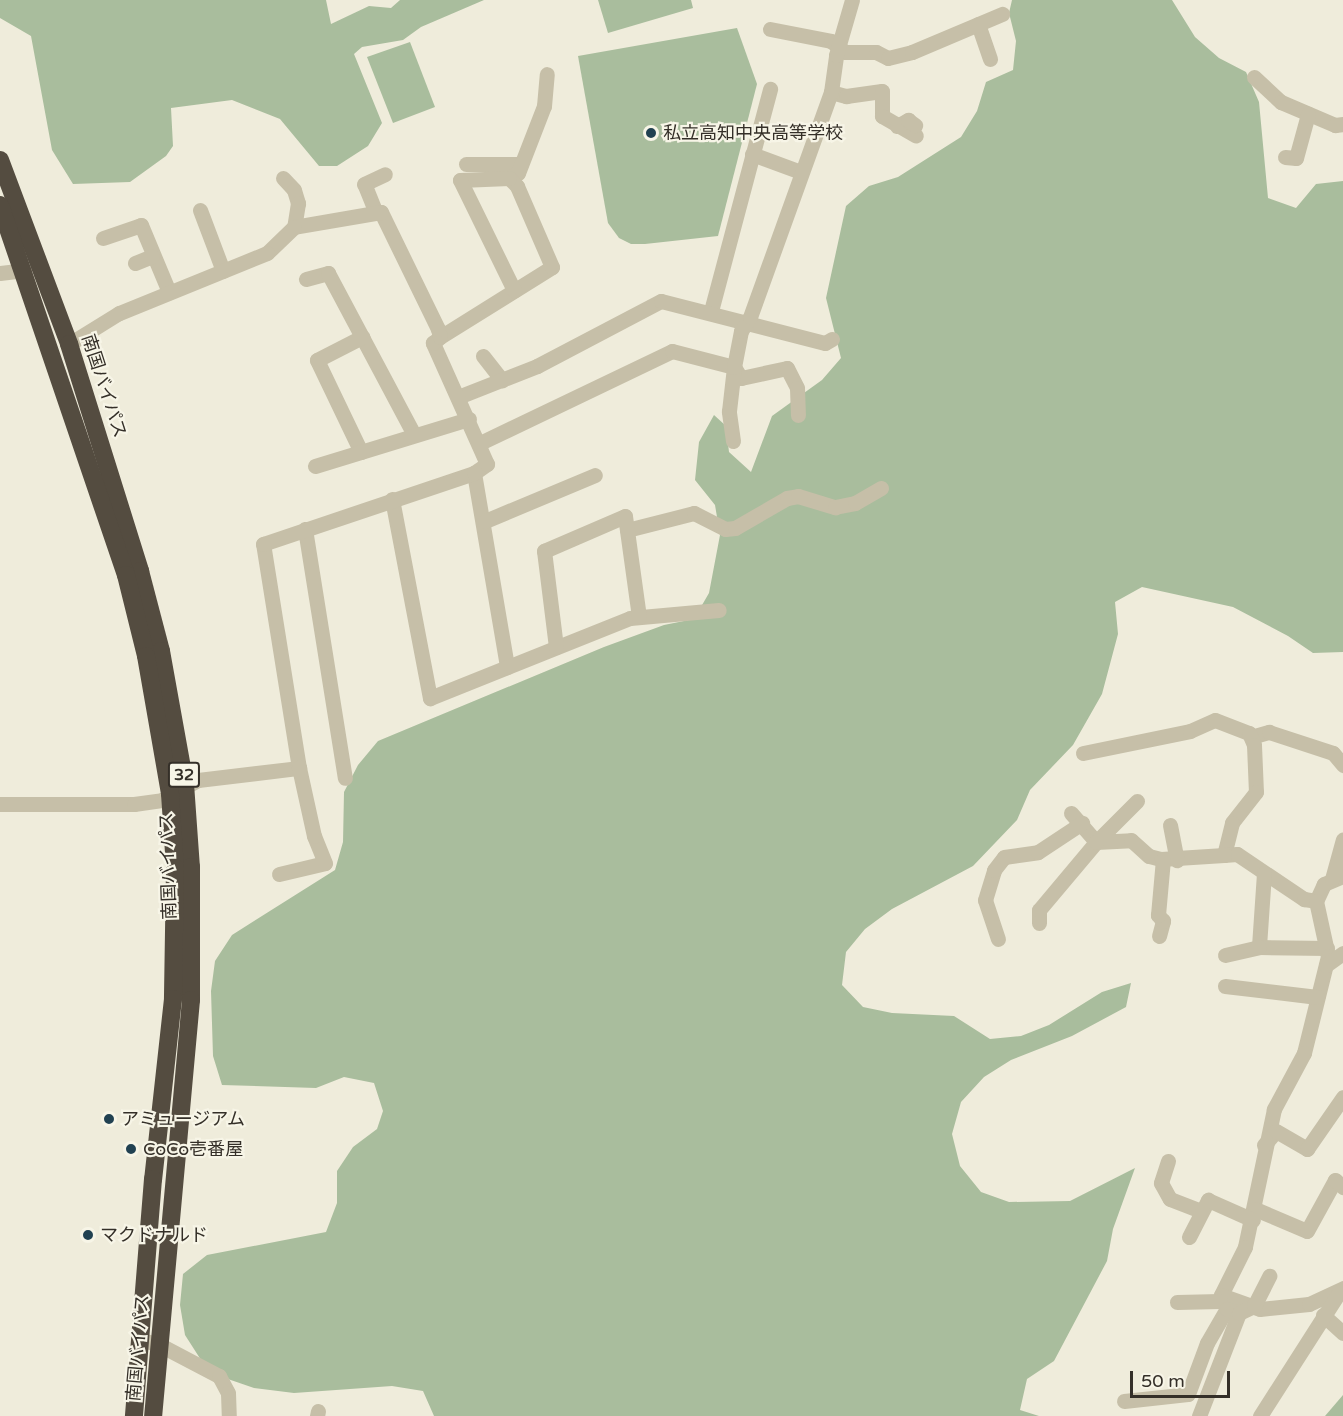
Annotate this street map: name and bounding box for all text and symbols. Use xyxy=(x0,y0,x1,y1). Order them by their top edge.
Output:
place label: 私立高知中央高等学校 xyxy=(663,122,843,144)
marker: 私立高知中央高等学校 xyxy=(644,126,658,140)
street label: 南国バイパス xyxy=(77,331,131,441)
road number: 32 xyxy=(168,762,201,788)
street label: 南国バイパス xyxy=(155,812,181,920)
place label: アミュージアム xyxy=(121,1108,247,1130)
marker: アミュージアム xyxy=(102,1112,116,1126)
place label: CoCo壱番屋 xyxy=(143,1138,243,1160)
marker: CoCo壱番屋 xyxy=(124,1142,138,1156)
place label: マクドナルド xyxy=(100,1224,208,1246)
marker: マクドナルド xyxy=(81,1228,95,1242)
street label: 南国バイパス xyxy=(123,1293,153,1403)
scale bar xyxy=(1133,1359,1234,1397)
text: 50 m xyxy=(1141,1370,1185,1392)

